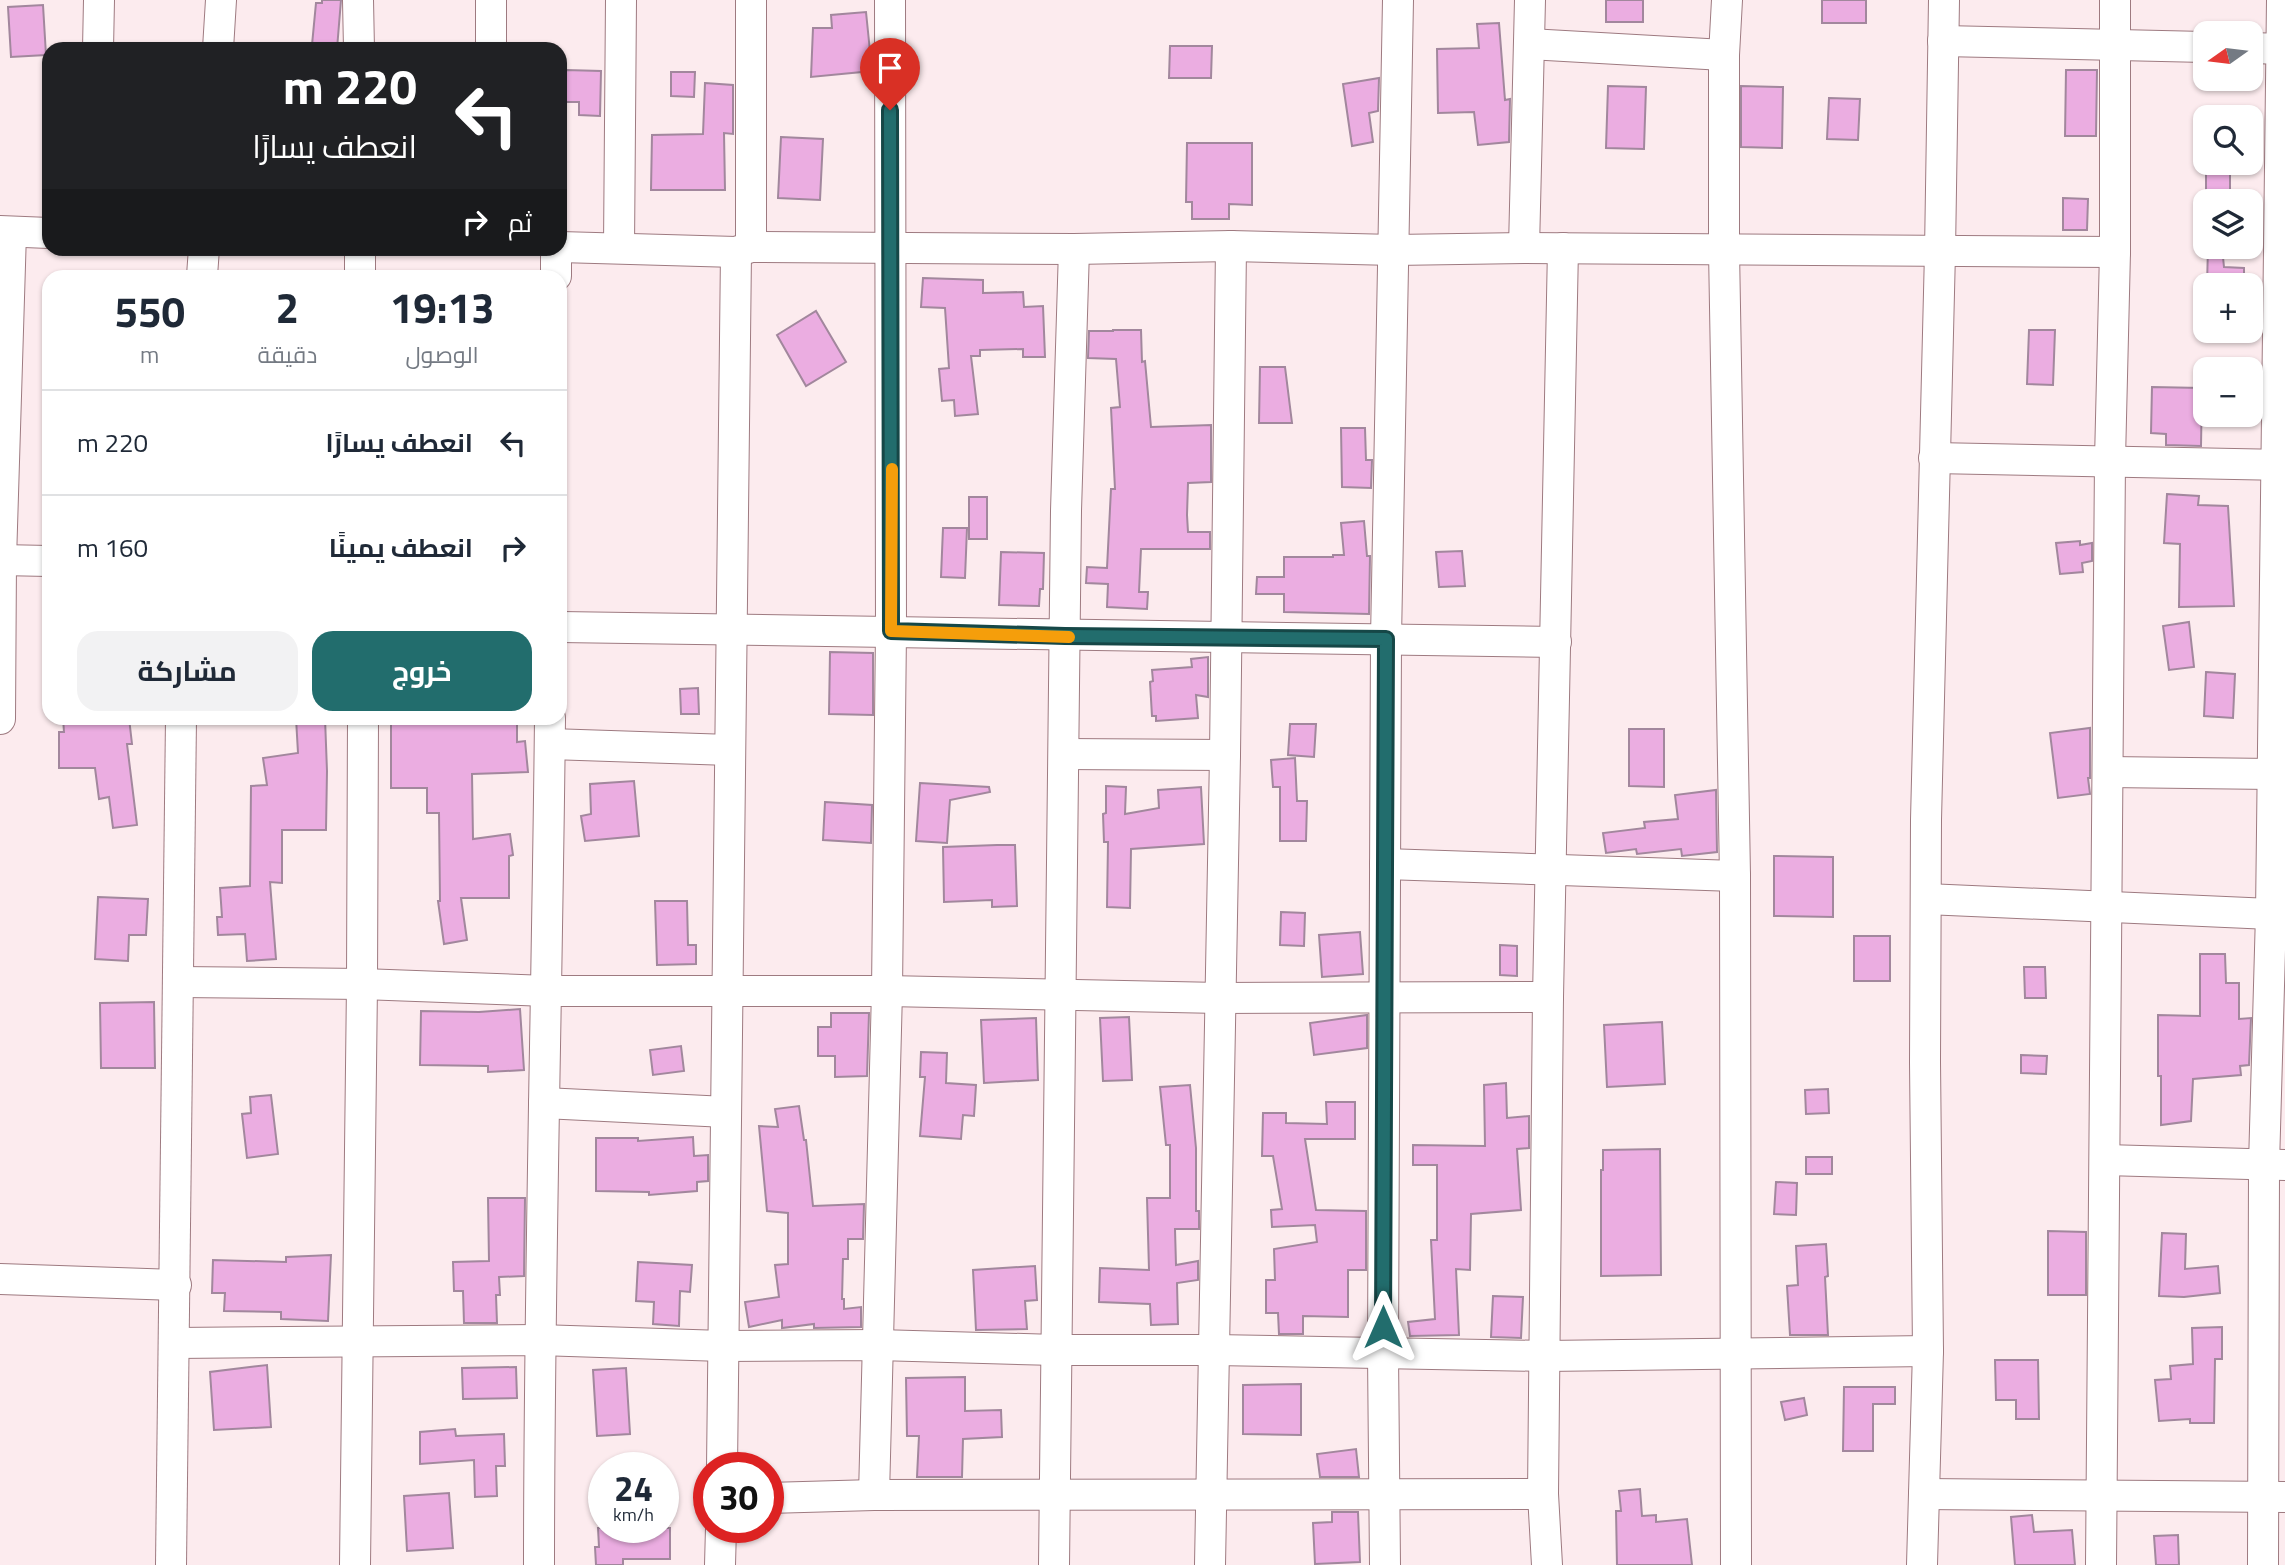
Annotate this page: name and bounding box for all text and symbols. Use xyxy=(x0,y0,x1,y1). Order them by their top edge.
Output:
north arrow xyxy=(2193,21,2263,91)
map controls xyxy=(2193,21,2263,427)
pin xyxy=(860,38,920,110)
text: 220 m xyxy=(283,48,417,123)
icon: arrive xyxy=(871,49,909,87)
icon: left xyxy=(441,70,532,161)
button: search xyxy=(2193,105,2263,175)
text: انعطف يسارًا xyxy=(252,122,417,170)
button: layers xyxy=(2193,189,2263,259)
icon: right xyxy=(456,203,494,241)
text: ثم xyxy=(508,203,532,242)
button: + xyxy=(2193,273,2263,343)
text: 2 xyxy=(276,275,299,339)
text: 19:13 xyxy=(390,275,495,339)
text: 550 xyxy=(114,279,185,343)
text: m xyxy=(140,337,159,372)
text: دقيقة xyxy=(257,337,317,372)
text: الوصول xyxy=(406,337,479,372)
button: − xyxy=(2193,357,2263,427)
text: 220 m xyxy=(77,423,148,462)
text: انعطف يسارًا xyxy=(325,423,473,462)
icon: left xyxy=(494,424,532,462)
text: 160 m xyxy=(77,528,148,567)
text: انعطف يمينًا xyxy=(329,528,473,567)
icon: right xyxy=(494,529,532,567)
button: مشاركة xyxy=(77,631,298,711)
button: خروج xyxy=(312,631,532,711)
position arrow xyxy=(1346,1290,1420,1364)
speed limit sign: 30 xyxy=(693,1452,784,1543)
text: 24 xyxy=(614,1461,653,1515)
text: km/h xyxy=(613,1501,654,1528)

